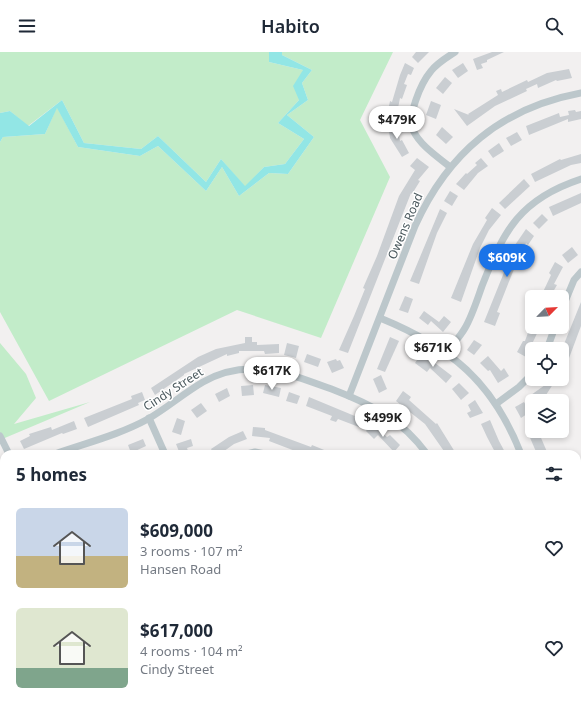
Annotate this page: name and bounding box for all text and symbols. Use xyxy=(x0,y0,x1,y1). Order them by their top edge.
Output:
text: Habito xyxy=(261,14,320,38)
icon: menu xyxy=(16,15,38,37)
icon: search xyxy=(543,15,565,37)
pin: $479K xyxy=(369,106,425,140)
text: $479K xyxy=(378,110,416,128)
street label: Owens Road xyxy=(383,190,427,262)
pin: $609K xyxy=(479,244,535,278)
text: $609K xyxy=(488,248,526,266)
north arrow xyxy=(525,290,569,334)
map controls xyxy=(525,290,569,438)
pin: $671K xyxy=(405,334,461,368)
text: $671K xyxy=(414,338,452,356)
button: locate xyxy=(525,342,569,386)
pin: $617K xyxy=(244,357,300,391)
text: $617K xyxy=(253,361,291,379)
street label: Cindy Street xyxy=(140,363,207,415)
button: layers xyxy=(525,394,569,438)
pin: $499K xyxy=(355,404,411,438)
text: $499K xyxy=(364,408,402,426)
text: 5 homes xyxy=(16,463,87,486)
icon: filters xyxy=(543,463,565,485)
text: $609,000 xyxy=(140,519,213,542)
icon: home xyxy=(48,524,96,572)
icon: heart xyxy=(543,537,565,559)
text: 3 rooms · 107 m² xyxy=(140,542,243,560)
text: Hansen Road xyxy=(140,560,221,578)
text: $617,000 xyxy=(140,619,213,642)
icon: home xyxy=(48,624,96,672)
icon: heart xyxy=(543,637,565,659)
text: 4 rooms · 104 m² xyxy=(140,642,243,660)
text: Cindy Street xyxy=(140,660,214,678)

